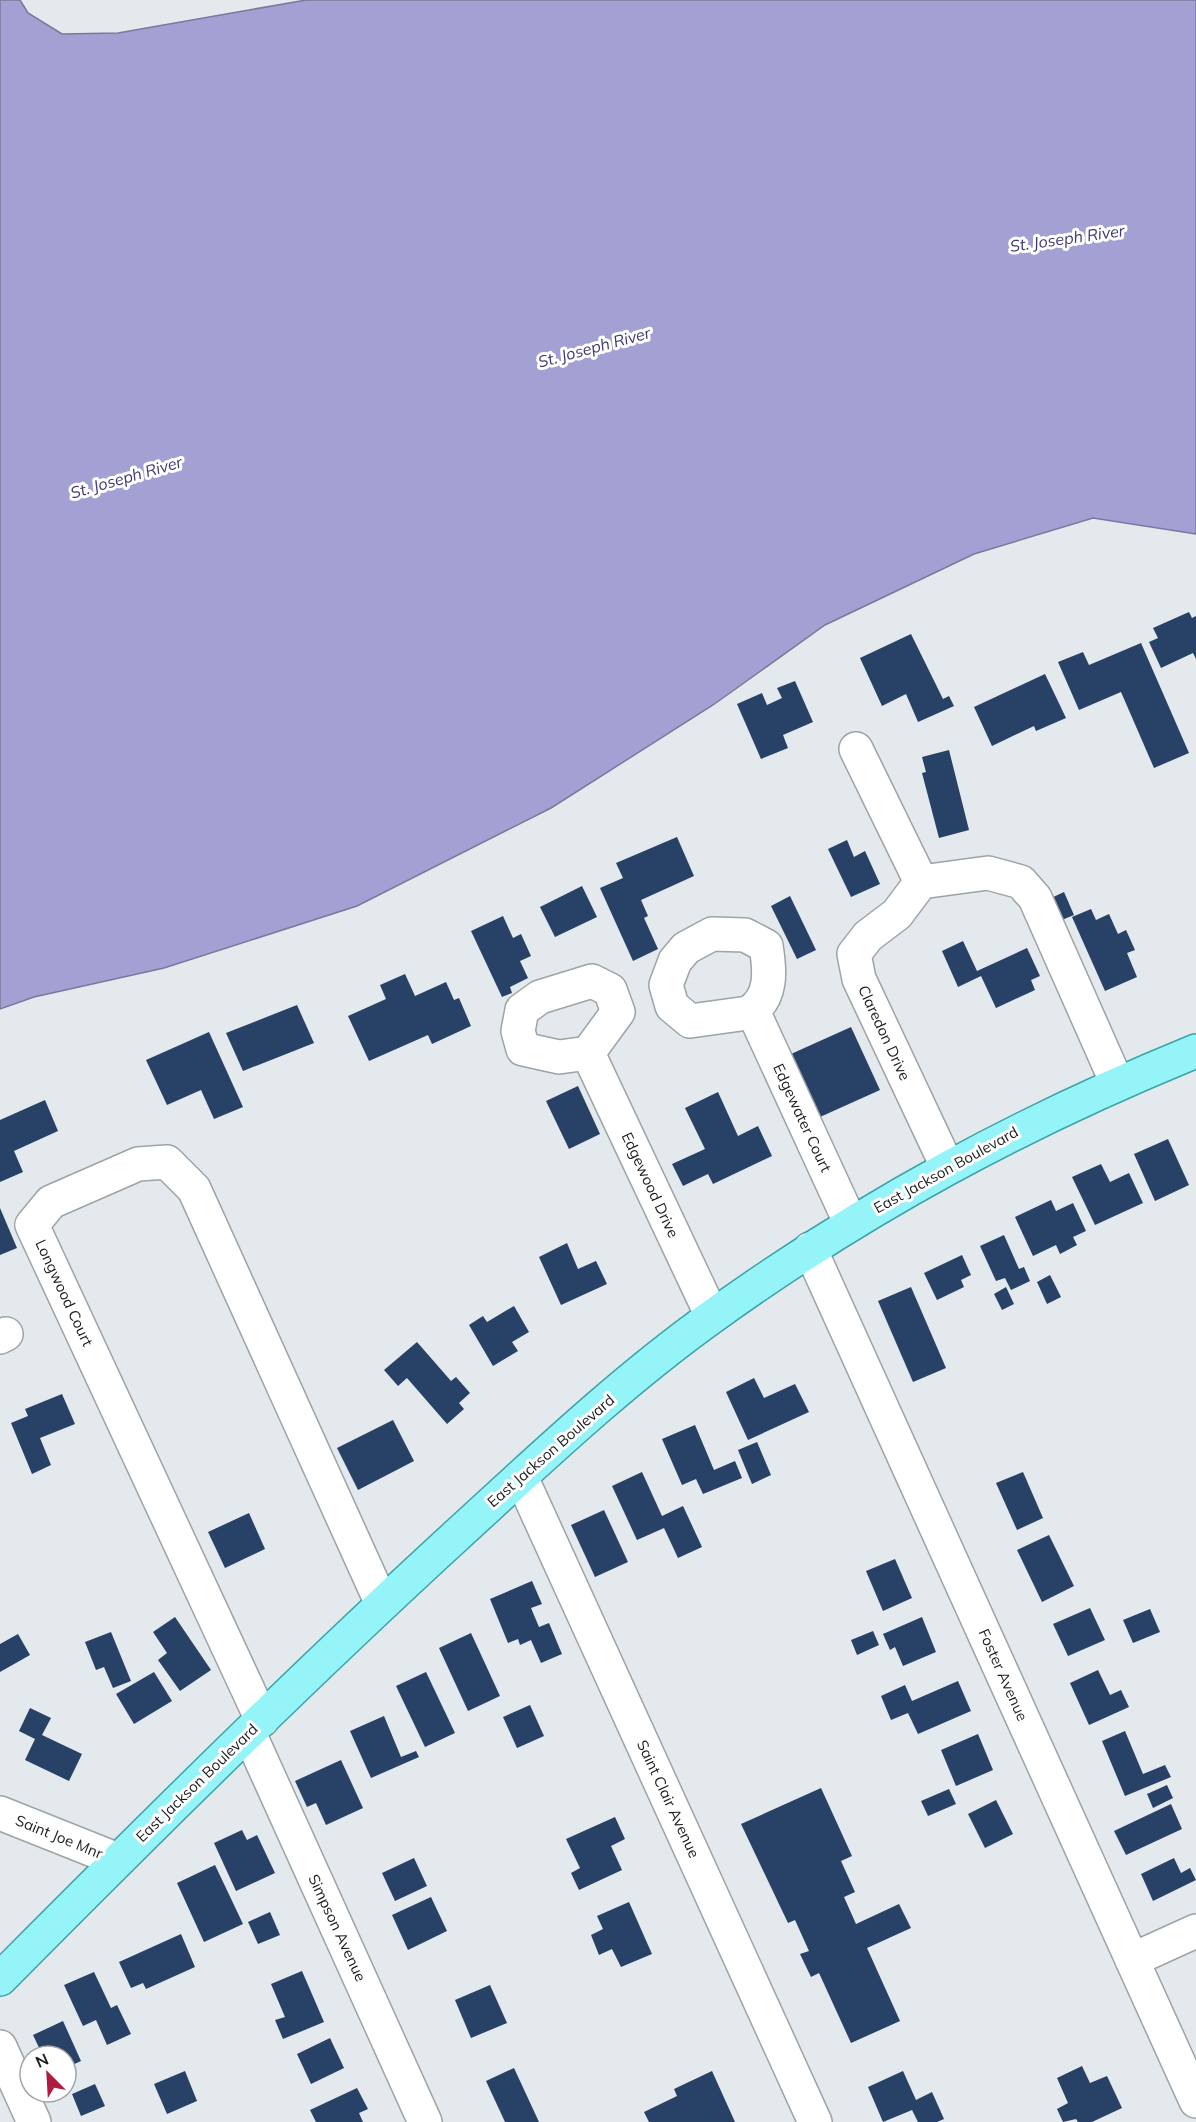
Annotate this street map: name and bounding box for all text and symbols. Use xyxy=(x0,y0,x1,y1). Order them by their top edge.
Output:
water label: St. Joseph River xyxy=(1008,220,1127,256)
water label: St. Joseph River xyxy=(536,322,654,372)
water label: St. Joseph River xyxy=(68,451,185,503)
street label: Claredon Drive xyxy=(854,982,915,1083)
street label: Edgewater Court xyxy=(769,1061,836,1175)
street label: East Jackson Boulevard xyxy=(870,1122,1021,1217)
street label: Edgewood Drive xyxy=(618,1129,683,1240)
street label: Longwood Court xyxy=(31,1236,97,1349)
street label: East Jackson Boulevard xyxy=(483,1390,618,1511)
street label: Foster Avenue xyxy=(975,1626,1032,1724)
street label: East Jackson Boulevard xyxy=(132,1719,262,1846)
street label: Saint Clair Avenue xyxy=(633,1737,704,1861)
street label: Saint Joe Mnr xyxy=(13,1810,106,1863)
street label: Simpson Avenue xyxy=(304,1871,371,1984)
north arrow xyxy=(18,2044,78,2104)
text: N xyxy=(32,2049,51,2072)

